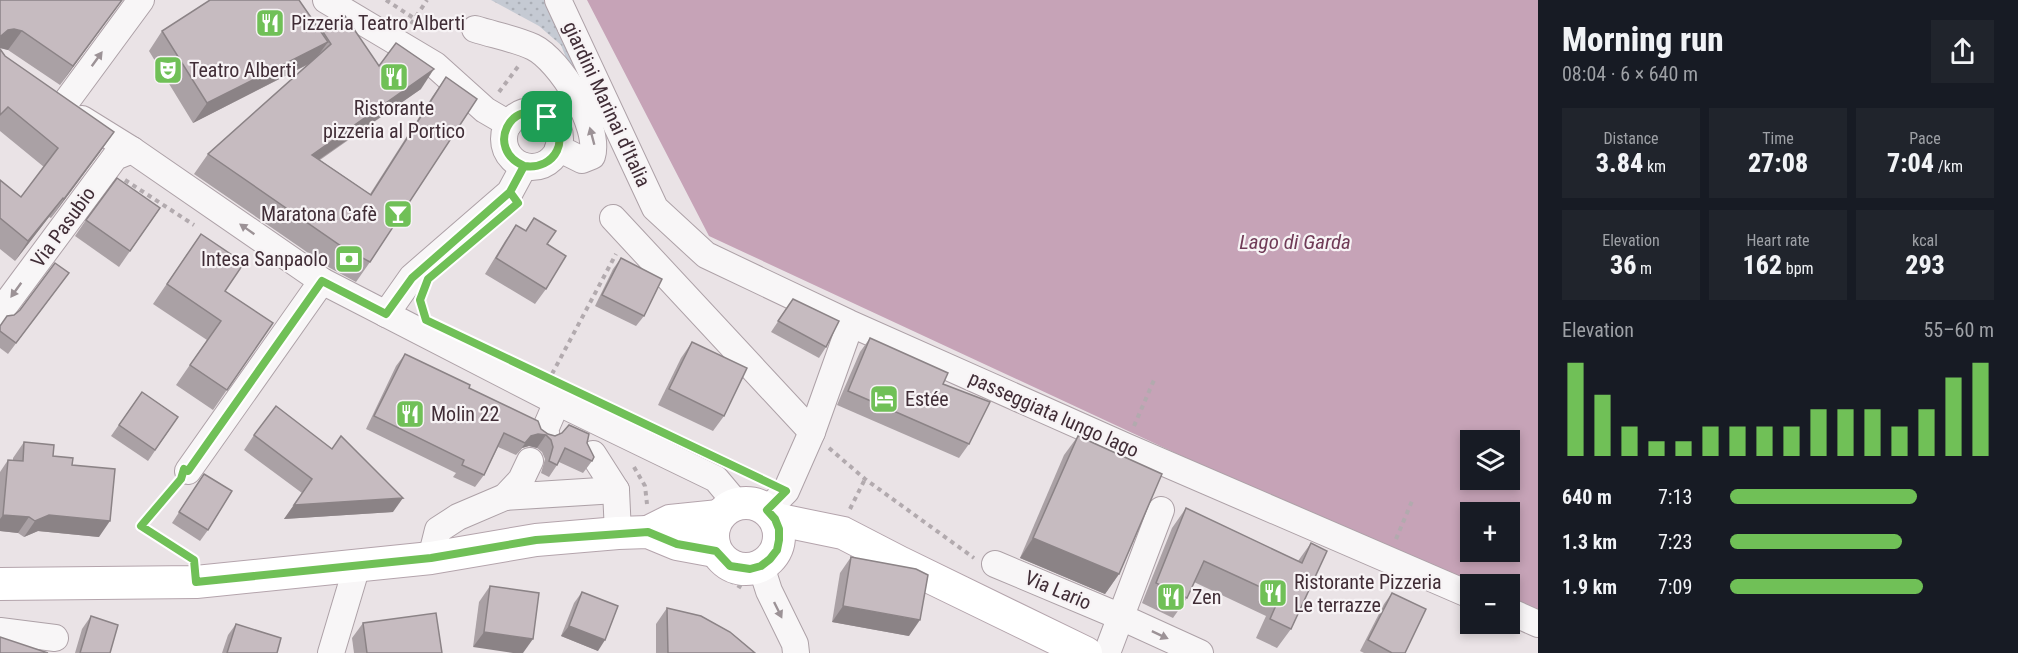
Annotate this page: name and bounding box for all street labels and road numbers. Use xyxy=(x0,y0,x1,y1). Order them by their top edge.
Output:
street label: giardini Marinai d'Italia xyxy=(558,17,656,191)
street label: Via Pasubio xyxy=(26,182,100,272)
street label: passeggiata lungo lago xyxy=(965,366,1143,462)
street label: Via Lario xyxy=(1021,565,1095,615)

